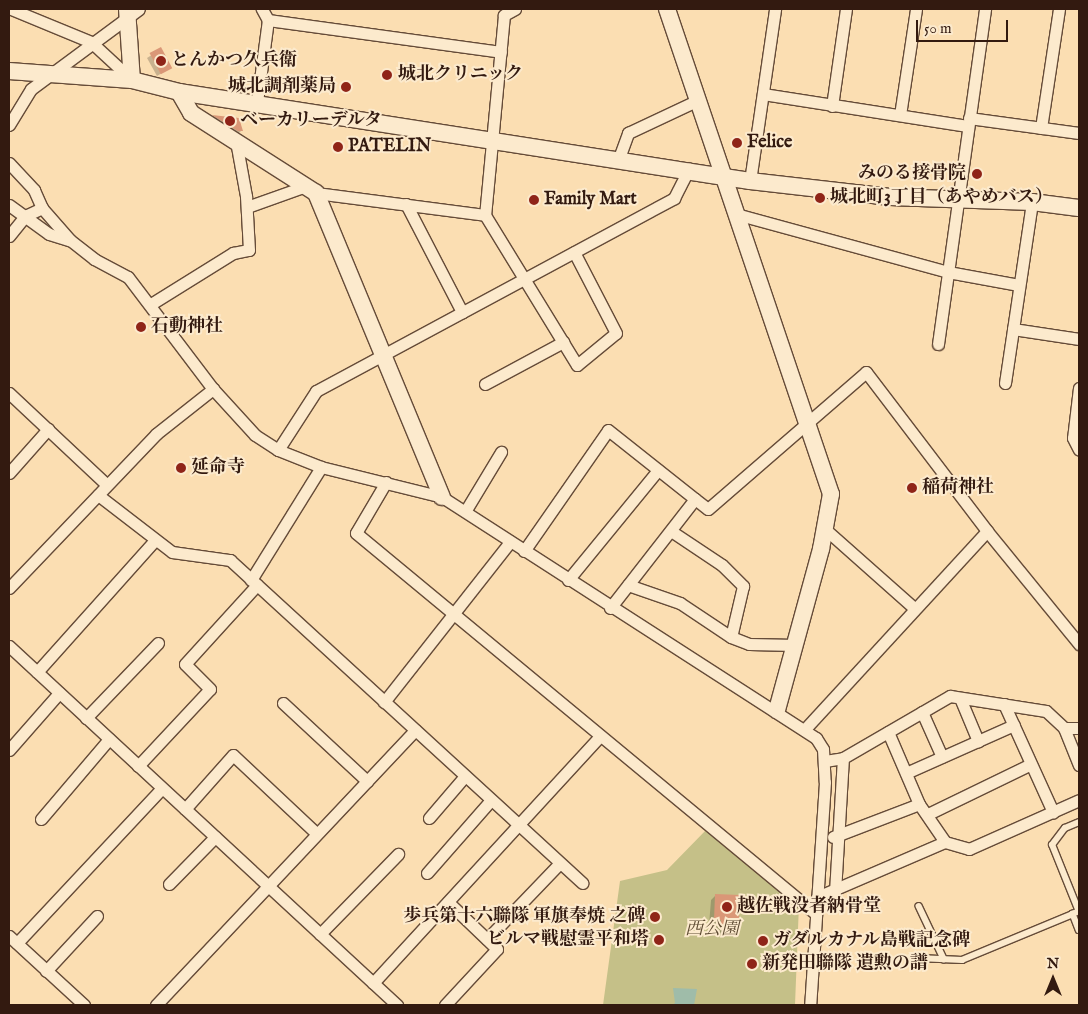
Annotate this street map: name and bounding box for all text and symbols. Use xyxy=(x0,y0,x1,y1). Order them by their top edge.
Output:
scale bar xyxy=(918,10,1010,42)
text: 50 m xyxy=(924,19,952,38)
place label: とんかつ久兵衛 xyxy=(171,50,297,72)
marker: とんかつ久兵衛 xyxy=(155,55,167,67)
place label: 城北クリニック xyxy=(398,64,524,86)
marker: 城北クリニック xyxy=(380,68,394,82)
place label: 城北調剤薬局 xyxy=(228,76,336,98)
marker: 城北調剤薬局 xyxy=(340,81,352,93)
place label: ベーカリーデルタ xyxy=(240,110,384,132)
marker: ベーカリーデルタ xyxy=(224,115,236,127)
place label: Felice xyxy=(747,132,792,154)
place label: PATELIN xyxy=(348,136,431,158)
marker: Felice xyxy=(731,137,743,149)
marker: PATELIN xyxy=(332,141,344,153)
place label: みのる接骨院 xyxy=(858,163,966,185)
marker: みのる接骨院 xyxy=(970,167,984,181)
place label: 城北町3丁目（あやめバス） xyxy=(830,187,1053,209)
place label: Family Mart xyxy=(544,189,637,211)
marker: 城北町3丁目（あやめバス） xyxy=(814,192,826,204)
marker: Family Mart xyxy=(528,194,540,206)
place label: 石動神社 xyxy=(151,316,223,338)
marker: 石動神社 xyxy=(135,321,147,333)
place label: 延命寺 xyxy=(191,457,245,479)
marker: 延命寺 xyxy=(175,462,187,474)
place label: 稲荷神社 xyxy=(922,477,994,499)
marker: 稲荷神社 xyxy=(906,482,918,494)
place label: 越佐戦没者納骨堂 xyxy=(737,896,881,918)
marker: 越佐戦没者納骨堂 xyxy=(721,901,733,913)
place label: 歩兵第十六聯隊 軍旗奉焼 之碑 xyxy=(403,906,645,928)
marker: 歩兵第十六聯隊 軍旗奉焼 之碑 xyxy=(649,911,661,923)
park label: 西公園 xyxy=(685,919,739,941)
place label: ビルマ戦慰霊平和塔 xyxy=(487,929,649,951)
place label: ガダルカナル島戦記念碑 xyxy=(773,930,971,952)
marker: ビルマ戦慰霊平和塔 xyxy=(653,934,665,946)
marker: ガダルカナル島戦記念碑 xyxy=(757,935,769,947)
place label: 新発田聯隊 遺勲の譜 xyxy=(762,953,928,975)
north arrow xyxy=(1028,954,1078,1004)
text: N xyxy=(1047,955,1059,973)
marker: 新発田聯隊 遺勲の譜 xyxy=(746,958,758,970)

